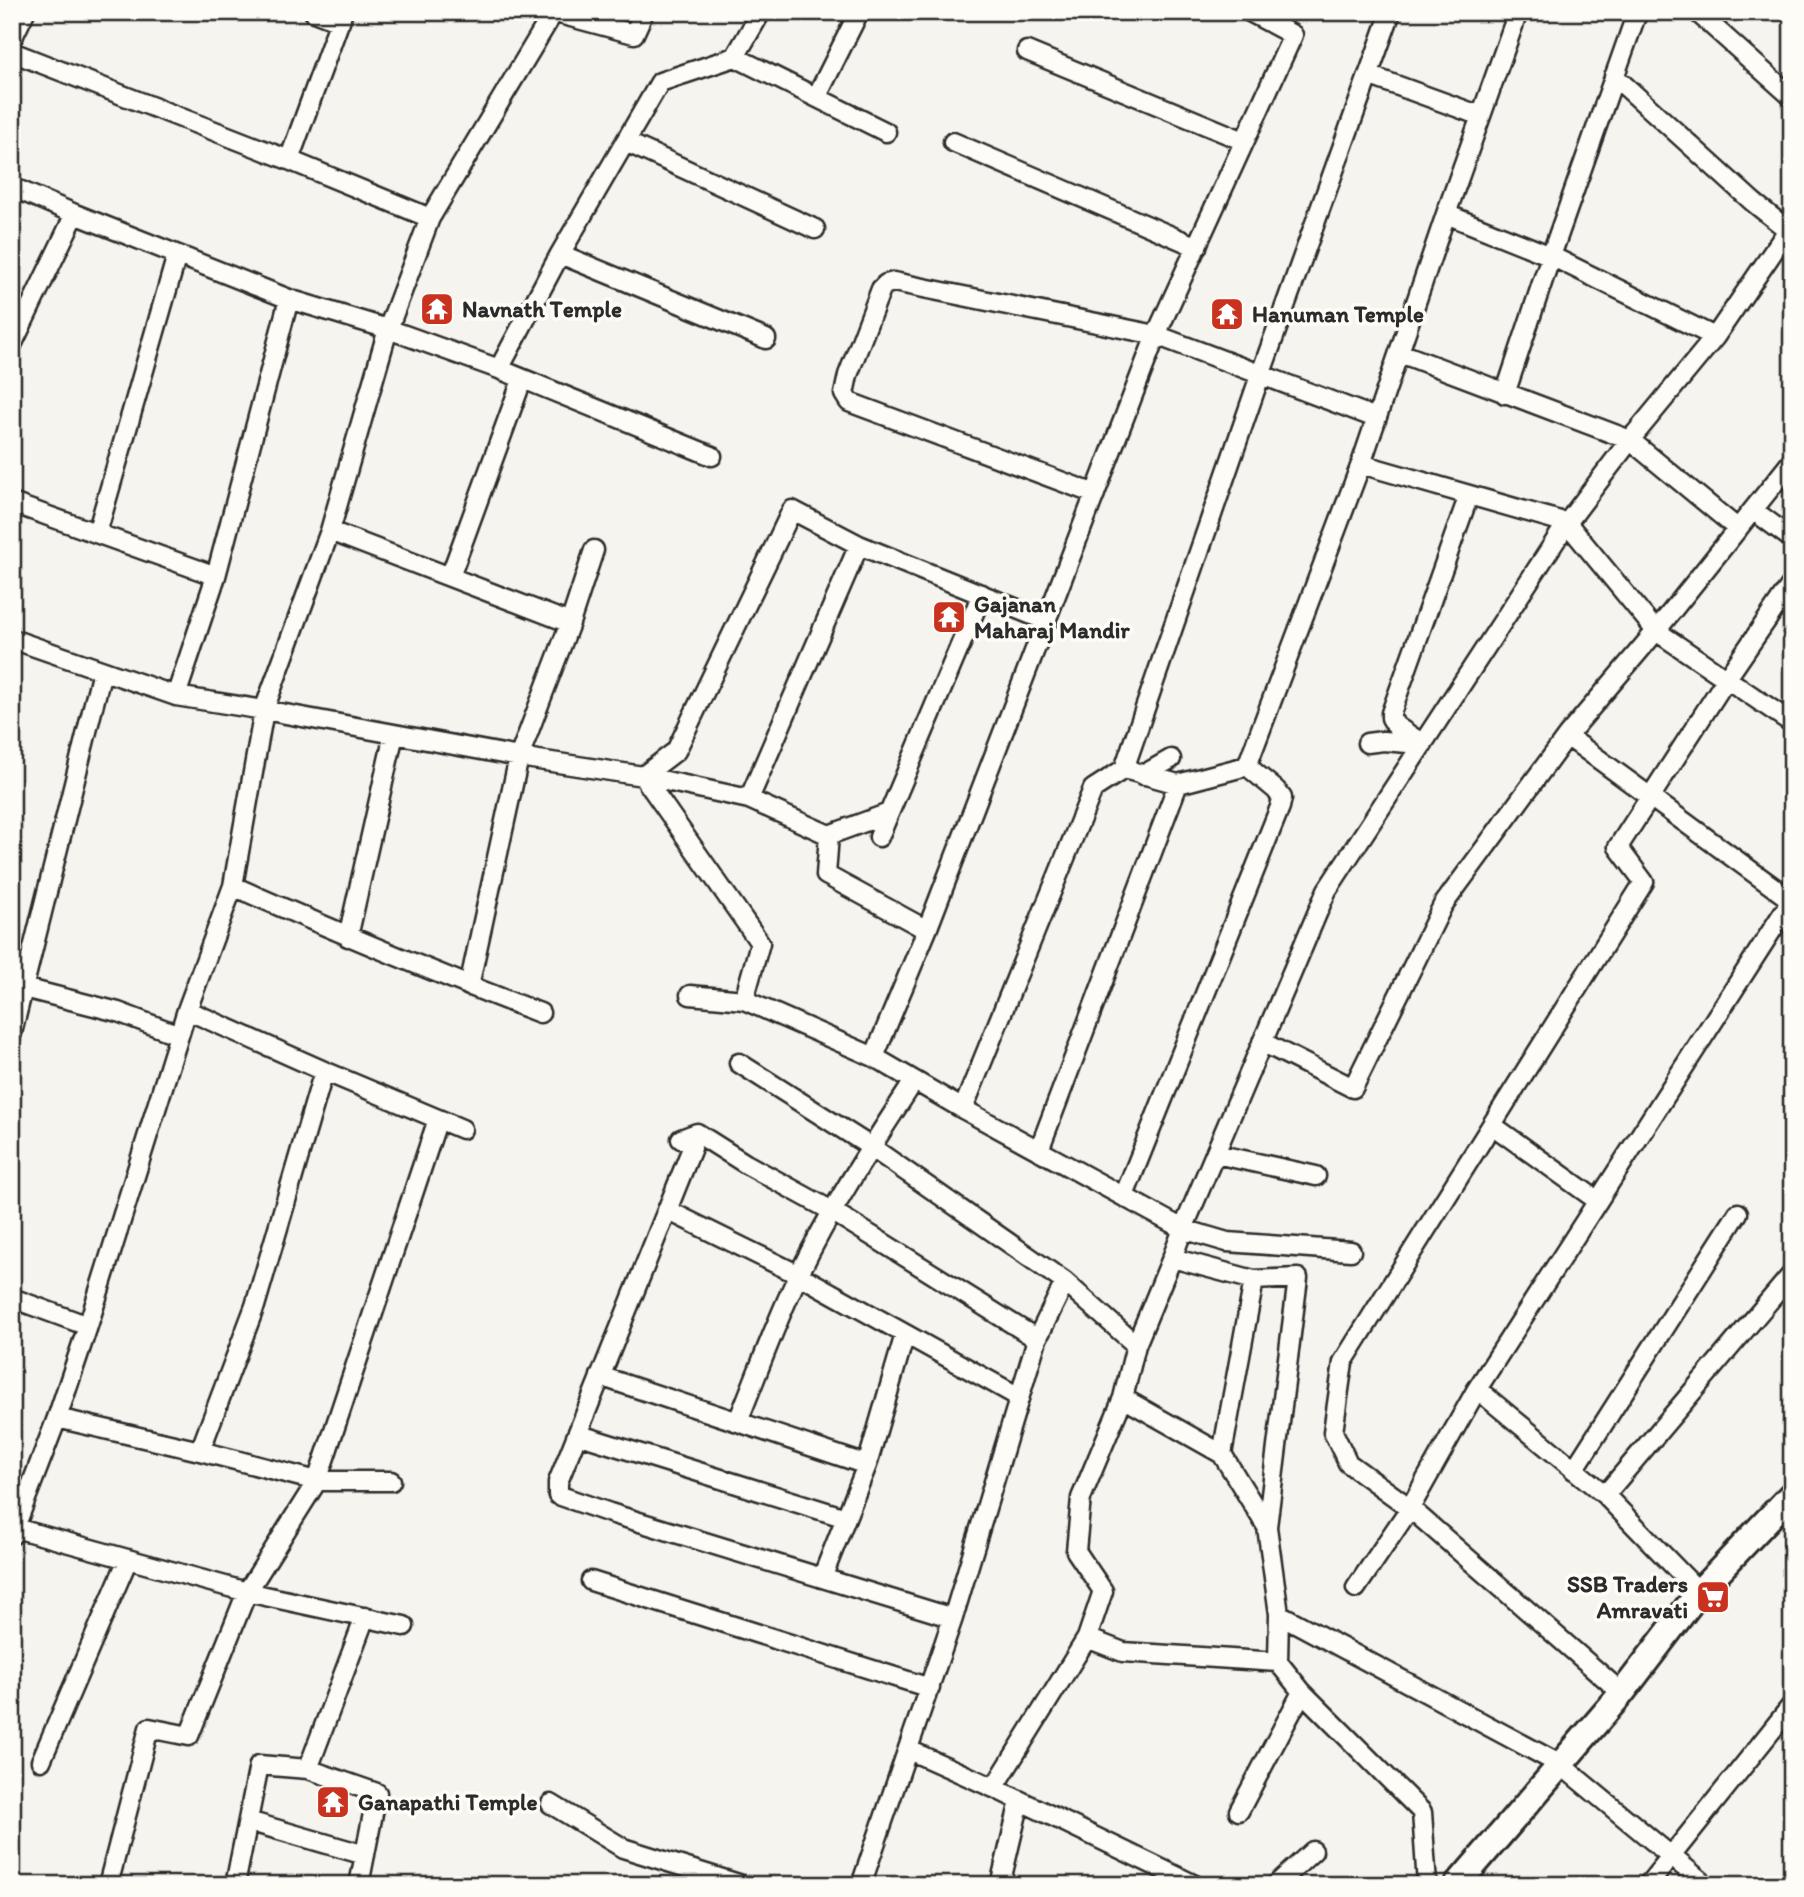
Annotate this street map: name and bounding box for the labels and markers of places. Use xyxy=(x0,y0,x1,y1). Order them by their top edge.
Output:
temple icon: Navnath Temple xyxy=(418,290,456,328)
place label: Navnath Temple xyxy=(462,295,622,323)
temple icon: Hanuman Temple xyxy=(1208,295,1246,333)
place label: Hanuman Temple xyxy=(1252,300,1424,328)
place label: Gajanan Maharaj Mandir xyxy=(974,590,1130,644)
temple icon: Gajanan Maharaj Mandir xyxy=(930,598,968,636)
place label: SSB Traders Amravati xyxy=(1567,1570,1688,1624)
supermarket icon: SSB Traders Amravati xyxy=(1694,1578,1732,1616)
temple icon: Ganapathi Temple xyxy=(314,1783,352,1821)
place label: Ganapathi Temple xyxy=(358,1788,538,1816)

